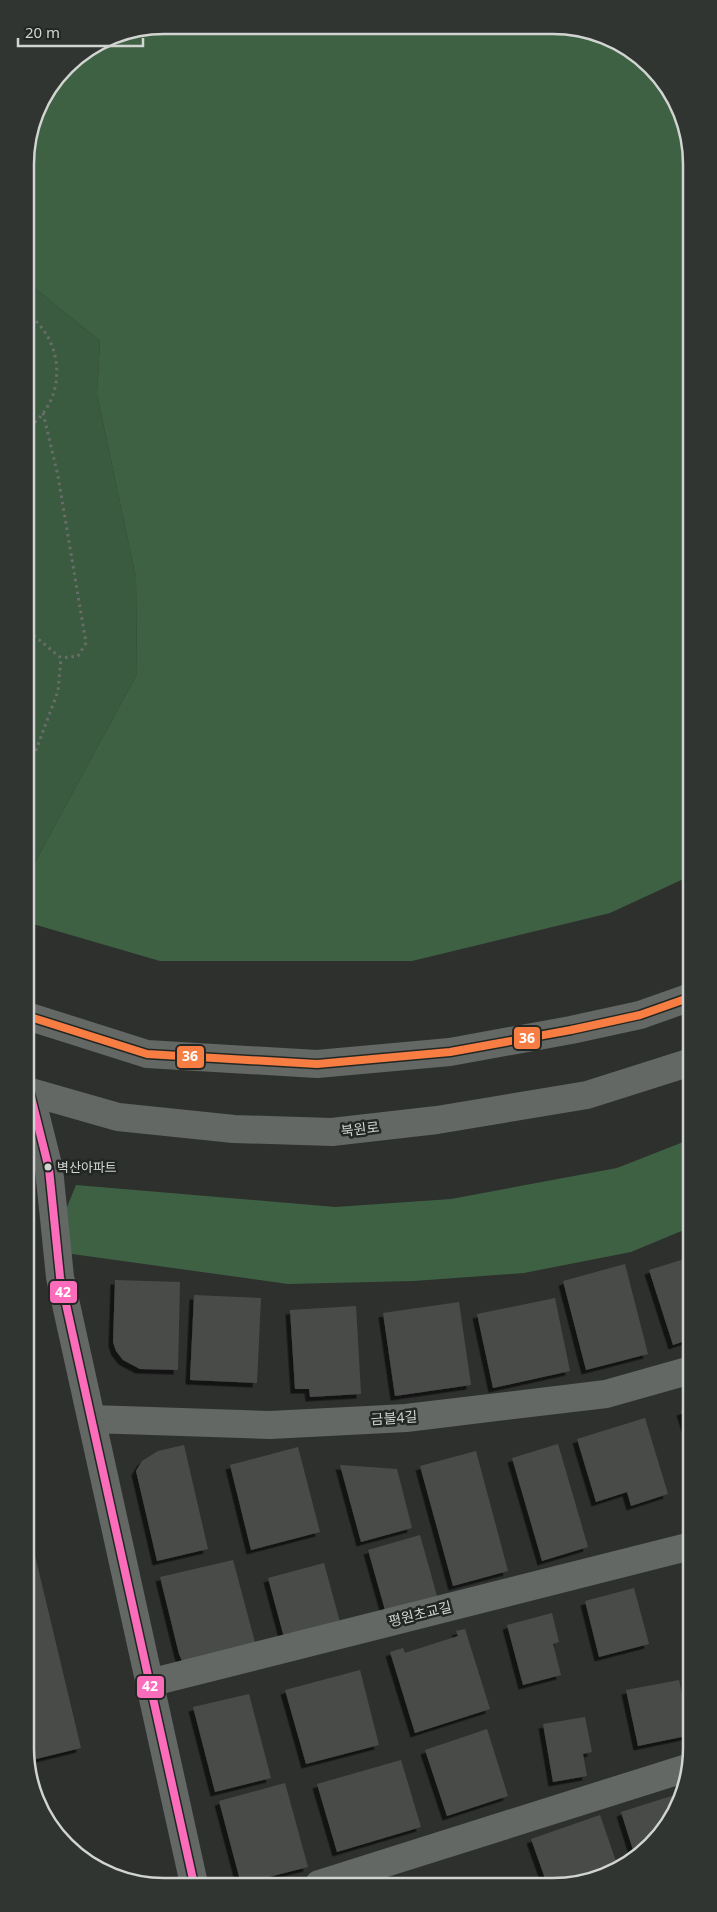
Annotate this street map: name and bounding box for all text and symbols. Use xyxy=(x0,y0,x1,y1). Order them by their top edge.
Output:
scale bar xyxy=(18,15,142,47)
text: 20 m xyxy=(25,22,60,42)
line badge: 36 xyxy=(513,1026,541,1050)
text: 36 xyxy=(519,1028,535,1047)
line badge: 36 xyxy=(176,1045,205,1069)
text: 36 xyxy=(182,1046,198,1065)
street label: 북원로 xyxy=(340,1117,380,1140)
place label: 벽산아파트 xyxy=(57,1158,117,1176)
marker: 벽산아파트 xyxy=(43,1162,53,1172)
line badge: 42 xyxy=(49,1280,78,1304)
text: 42 xyxy=(55,1282,71,1301)
street label: 금불4길 xyxy=(370,1406,418,1429)
street label: 평원초교길 xyxy=(386,1597,453,1631)
line badge: 42 xyxy=(136,1675,165,1699)
text: 42 xyxy=(142,1676,158,1695)

